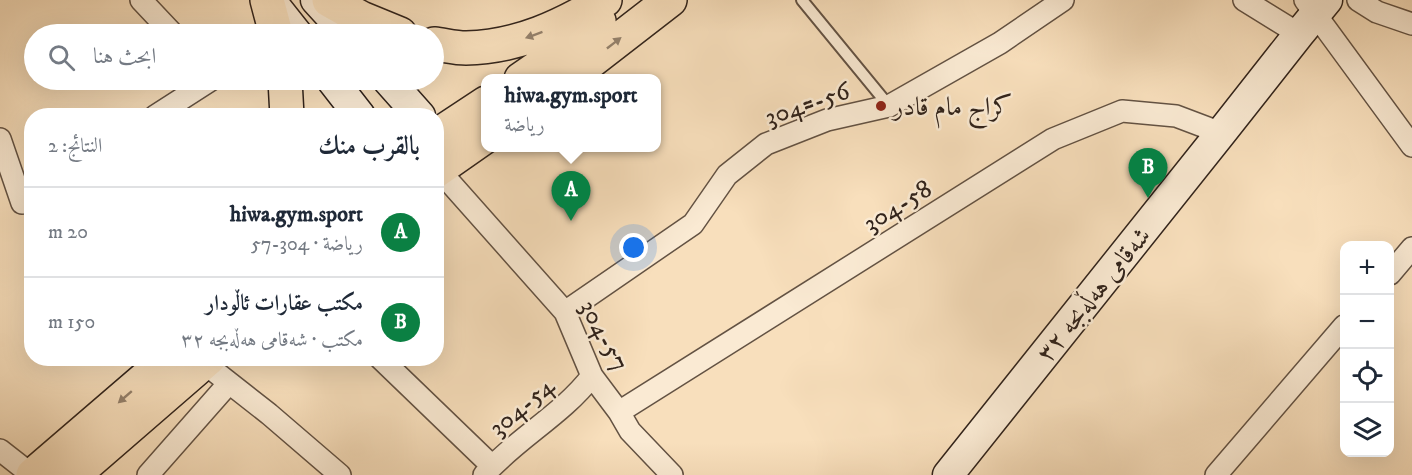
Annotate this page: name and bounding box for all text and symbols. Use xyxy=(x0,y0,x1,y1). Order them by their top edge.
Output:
search box xyxy=(24,24,444,90)
one-way arrow xyxy=(525,31,543,41)
one-way arrow xyxy=(607,38,622,50)
icon: search xyxy=(45,41,78,74)
text: ابحث هنا xyxy=(93,43,156,70)
popup xyxy=(481,74,661,152)
street label: 304=-56 xyxy=(761,74,856,134)
text: hiwa.gym.sport xyxy=(504,82,638,109)
place label: کراج مام قادر xyxy=(890,91,1012,130)
marker: کراج مام قادر xyxy=(874,99,888,113)
text: رياضة xyxy=(504,113,545,138)
text: بالقرب منك xyxy=(318,130,420,163)
text: النتائج: 2 xyxy=(48,134,102,159)
pin: B xyxy=(1128,148,1168,198)
pin: A xyxy=(552,172,590,221)
street label: 304-58 xyxy=(857,172,938,240)
text: hiwa.gym.sport xyxy=(230,201,363,228)
text: 20 m xyxy=(48,220,88,245)
text: A xyxy=(394,220,407,245)
street label: شەقامی هەڵەبجە ٣٢ xyxy=(1030,221,1159,369)
text: رياضة · 304-57 xyxy=(251,232,363,257)
your location xyxy=(619,233,648,262)
map controls xyxy=(1340,241,1394,457)
button: + xyxy=(1340,241,1394,295)
text: مكتب عقارات ئاڵودار xyxy=(205,290,363,317)
street label: 304-57 xyxy=(571,295,636,377)
button: − xyxy=(1340,295,1394,349)
text: 150 m xyxy=(48,310,95,335)
text: B xyxy=(394,310,407,335)
text: مكتب · شەقامی هەڵەبجە ٣٢ xyxy=(181,328,363,353)
button: locate xyxy=(1340,349,1394,403)
street label: 304-54 xyxy=(482,370,562,444)
one-way arrow xyxy=(117,390,133,403)
button: layers xyxy=(1340,403,1394,457)

